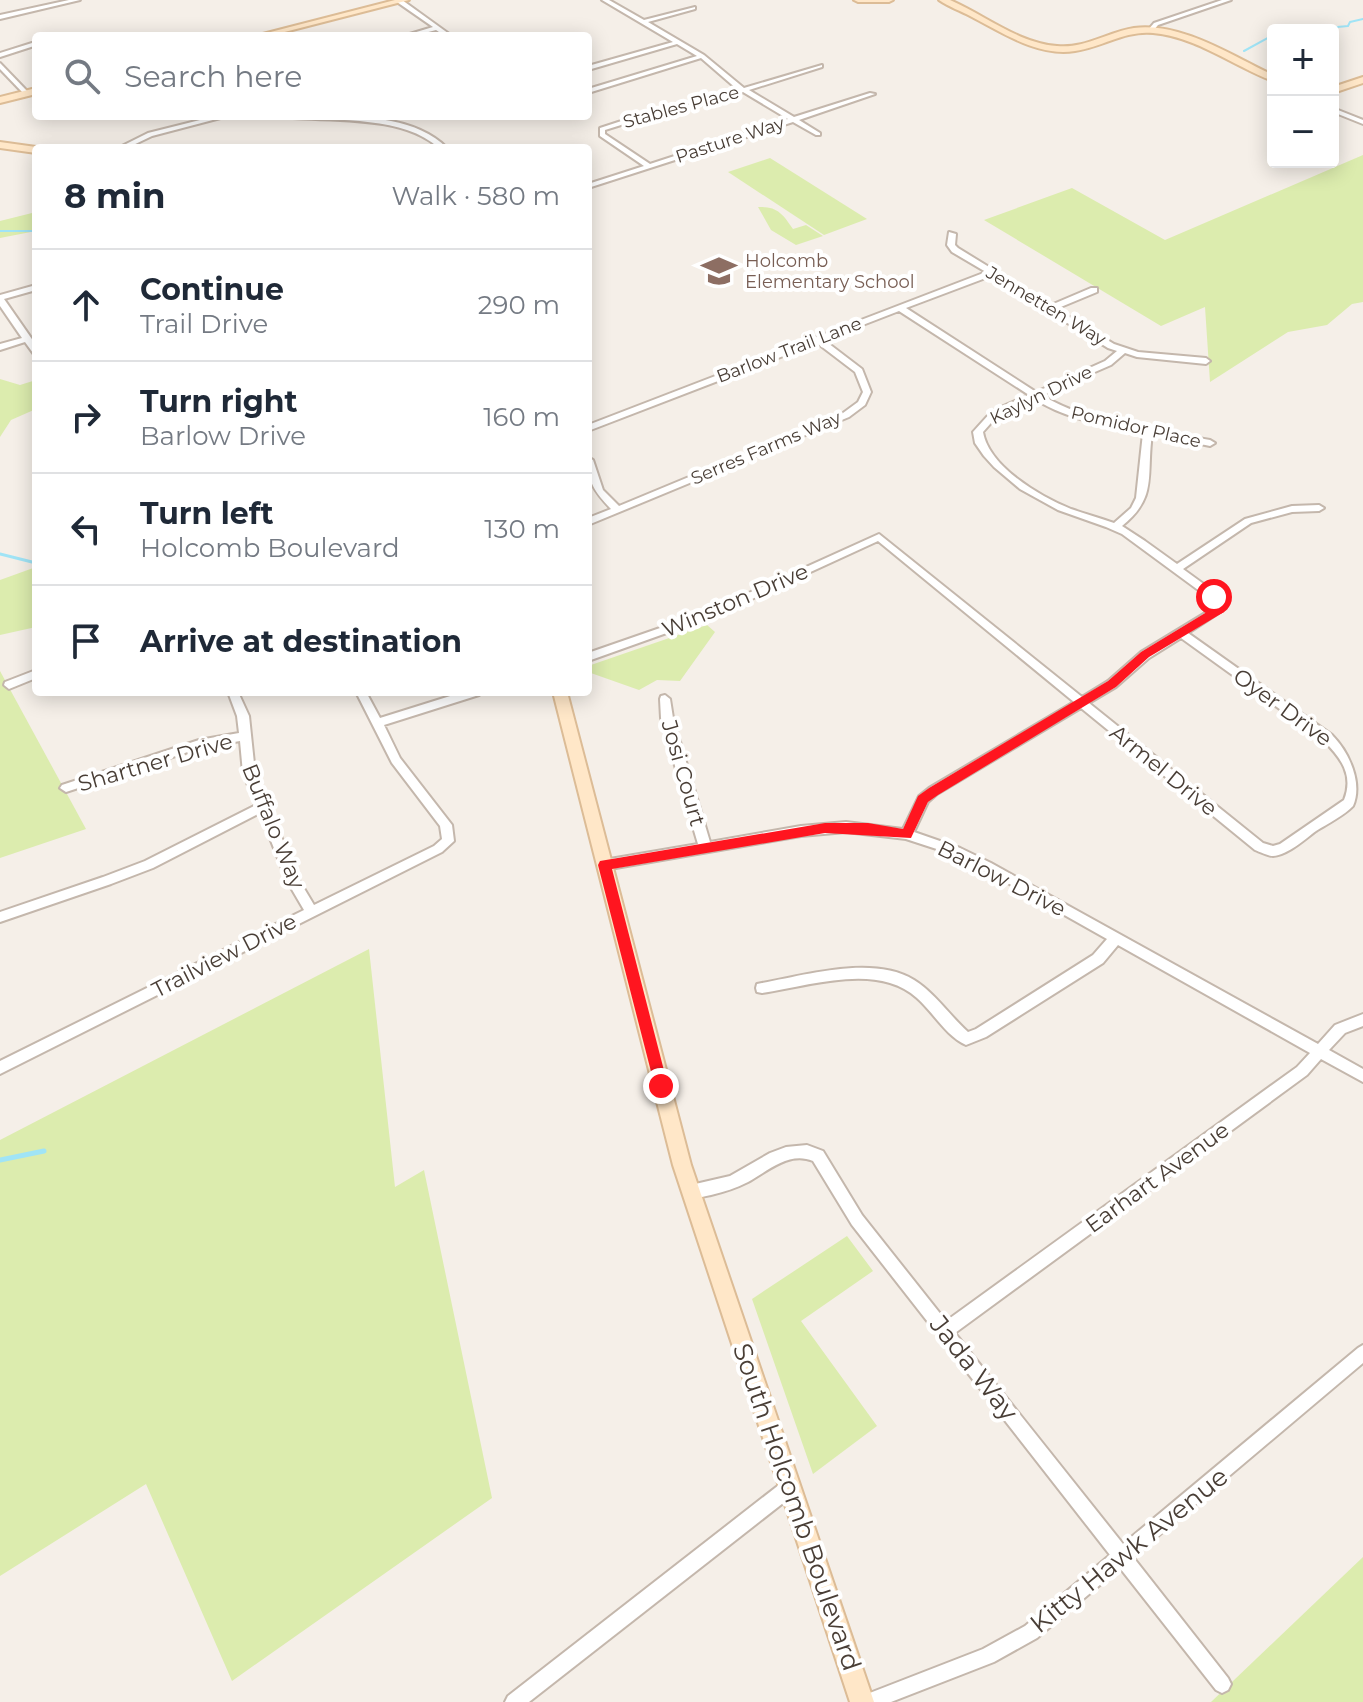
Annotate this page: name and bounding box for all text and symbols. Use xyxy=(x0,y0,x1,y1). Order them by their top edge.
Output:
map controls xyxy=(1267,24,1339,168)
button: + xyxy=(1267,24,1339,96)
search box xyxy=(32,32,592,120)
icon: search xyxy=(60,54,104,98)
text: Search here xyxy=(124,58,302,95)
street label: Stables Place xyxy=(621,81,742,133)
button: − xyxy=(1267,96,1339,168)
street label: Pasture Way xyxy=(673,112,787,168)
text: 8 min xyxy=(64,175,165,217)
text: Walk · 580 m xyxy=(392,180,560,212)
place label: Holcomb Elementary School xyxy=(745,250,915,293)
school or university icon: Holcomb Elementary School xyxy=(700,252,738,290)
street label: Jennetten Way xyxy=(981,261,1110,351)
text: Continue xyxy=(140,271,284,308)
icon: ahead xyxy=(64,283,108,327)
text: 290 m xyxy=(478,289,560,321)
text: Trail Drive xyxy=(140,308,268,340)
street label: Barlow Trail Lane xyxy=(713,312,865,388)
street label: Kaylyn Drive xyxy=(986,361,1096,429)
text: Turn right xyxy=(140,383,297,420)
icon: right xyxy=(64,395,108,439)
text: 160 m xyxy=(483,401,560,433)
street label: Pomidor Place xyxy=(1069,401,1203,453)
street label: Serres Farms Way xyxy=(688,406,844,490)
text: Barlow Drive xyxy=(140,420,306,452)
text: Turn left xyxy=(140,495,273,532)
icon: left xyxy=(64,507,108,551)
text: 130 m xyxy=(484,513,560,545)
text: Holcomb Boulevard xyxy=(140,532,400,564)
street label: Winston Drive xyxy=(658,558,812,643)
route start xyxy=(1196,579,1232,615)
icon: arrive xyxy=(64,619,108,663)
text: Arrive at destination xyxy=(140,623,462,660)
street label: Oyer Drive xyxy=(1228,663,1337,752)
street label: Josi Court xyxy=(655,716,712,829)
street label: Armel Drive xyxy=(1105,719,1223,822)
street label: Shartner Drive xyxy=(75,727,236,797)
street label: Buffalo Way xyxy=(236,760,311,893)
street label: Barlow Drive xyxy=(933,835,1070,922)
street label: Trailview Drive xyxy=(147,907,301,1003)
route end xyxy=(643,1068,679,1104)
street label: Earhart Avenue xyxy=(1080,1116,1234,1239)
street label: Jada Way xyxy=(922,1308,1025,1428)
street label: South Holcomb Boulevard xyxy=(726,1339,868,1675)
street label: Kitty Hawk Avenue xyxy=(1024,1460,1234,1640)

